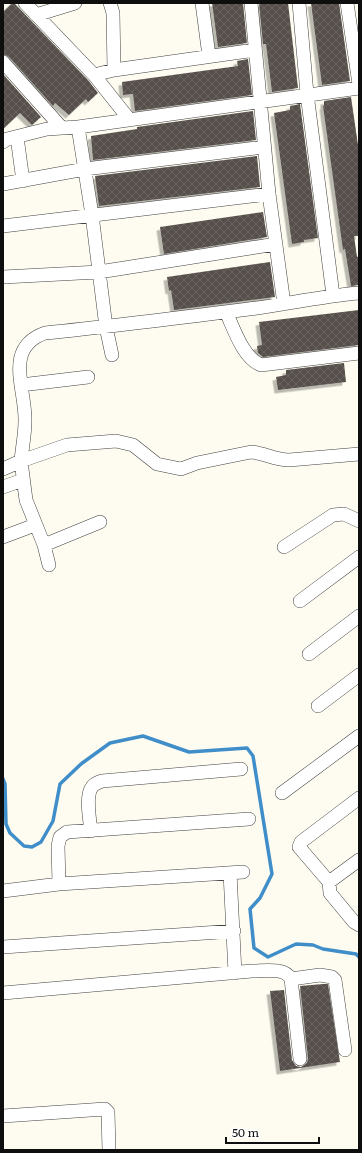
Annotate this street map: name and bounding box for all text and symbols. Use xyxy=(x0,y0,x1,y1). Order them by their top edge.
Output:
scale bar xyxy=(226,1119,319,1145)
text: 50 m xyxy=(232,1123,259,1141)

